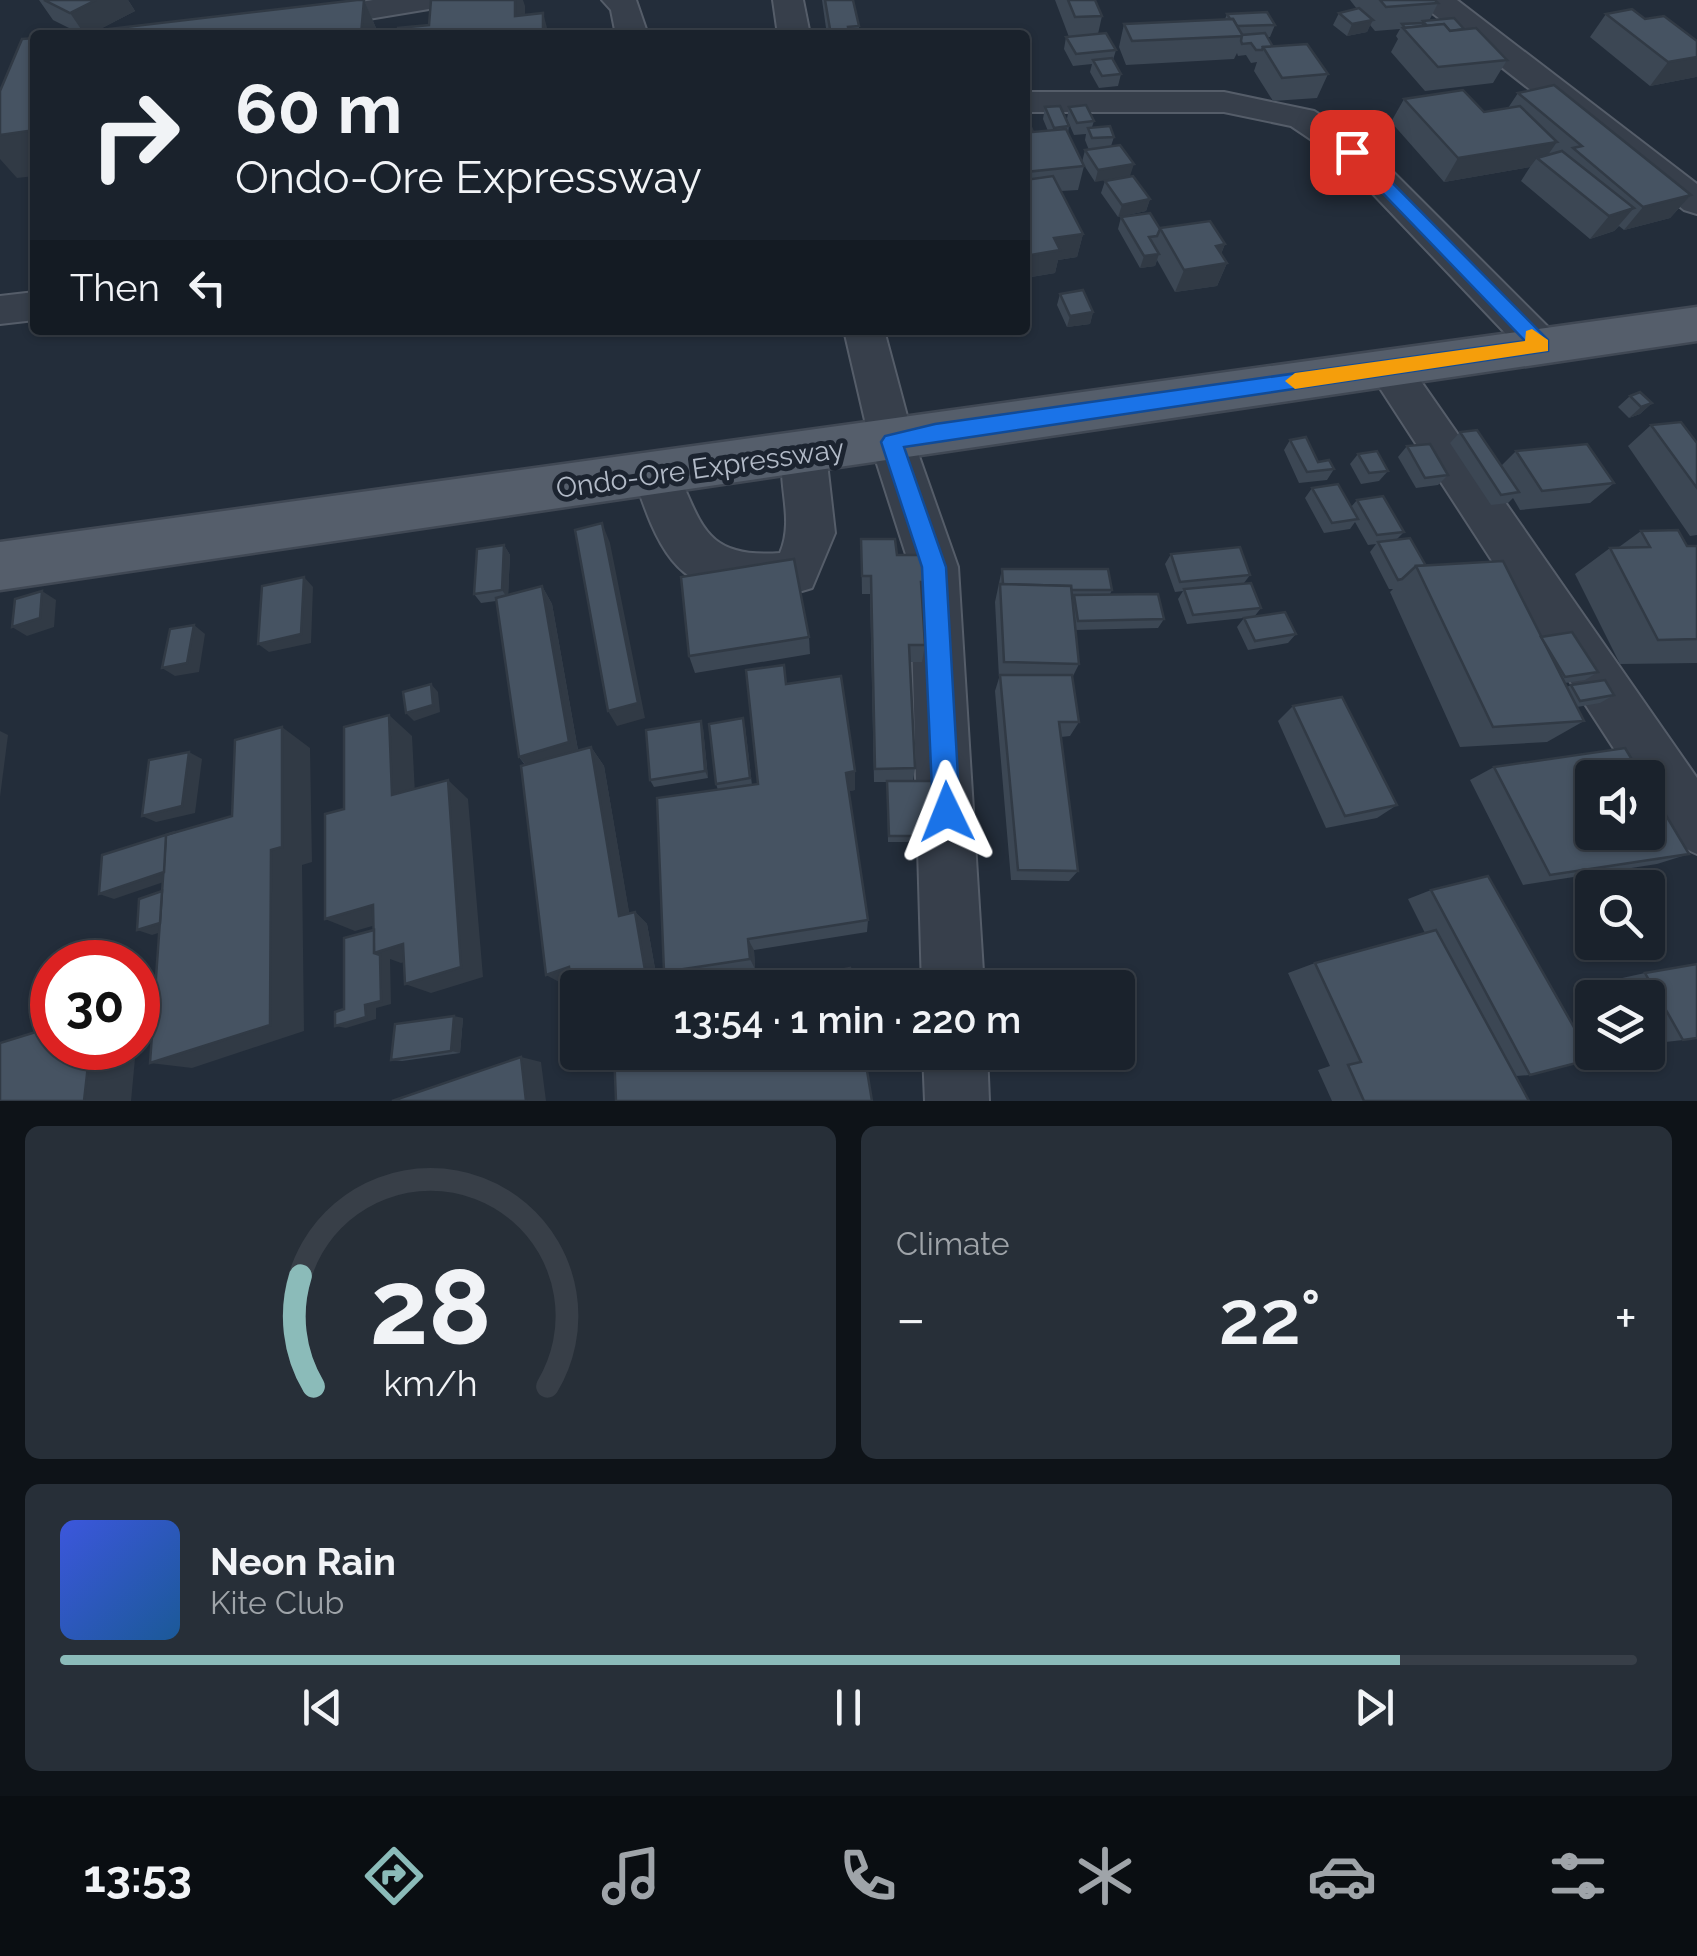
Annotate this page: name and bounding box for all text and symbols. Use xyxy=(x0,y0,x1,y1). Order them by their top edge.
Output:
text: 60 m xyxy=(235,67,402,149)
icon: right xyxy=(70,70,200,200)
pin xyxy=(1310,110,1395,195)
icon: arrive xyxy=(1325,125,1380,180)
text: Ondo-Ore Expressway xyxy=(235,151,702,204)
icon: left xyxy=(180,260,235,315)
text: Then xyxy=(70,265,160,310)
street label: Ondo-Ore Expressway xyxy=(554,432,846,505)
position arrow xyxy=(895,760,999,864)
map controls xyxy=(1575,760,1665,1070)
button: sound xyxy=(1575,760,1665,850)
button: search xyxy=(1575,870,1665,960)
speed limit sign: 30 xyxy=(30,940,160,1070)
button: layers xyxy=(1575,980,1665,1070)
text: 13:54 · 1 min · 220 m xyxy=(674,997,1021,1042)
text: Climate xyxy=(896,1225,1010,1262)
text: 28 xyxy=(370,1246,491,1368)
text: 22° xyxy=(1219,1273,1321,1362)
text: − xyxy=(896,1286,926,1351)
text: + xyxy=(1614,1286,1637,1351)
text: km/h xyxy=(383,1362,478,1404)
text: Neon Rain xyxy=(210,1539,396,1584)
text: Kite Club xyxy=(210,1584,344,1621)
icon: previous xyxy=(295,1680,350,1735)
icon: pause xyxy=(821,1680,876,1735)
icon: next xyxy=(1347,1680,1402,1735)
icon: directions xyxy=(359,1841,429,1911)
icon: music xyxy=(596,1841,666,1911)
icon: phone xyxy=(833,1841,903,1911)
icon: climate xyxy=(1070,1841,1140,1911)
icon: car xyxy=(1307,1841,1377,1911)
icon: filters xyxy=(1543,1841,1613,1911)
text: 13:53 xyxy=(83,1850,192,1903)

